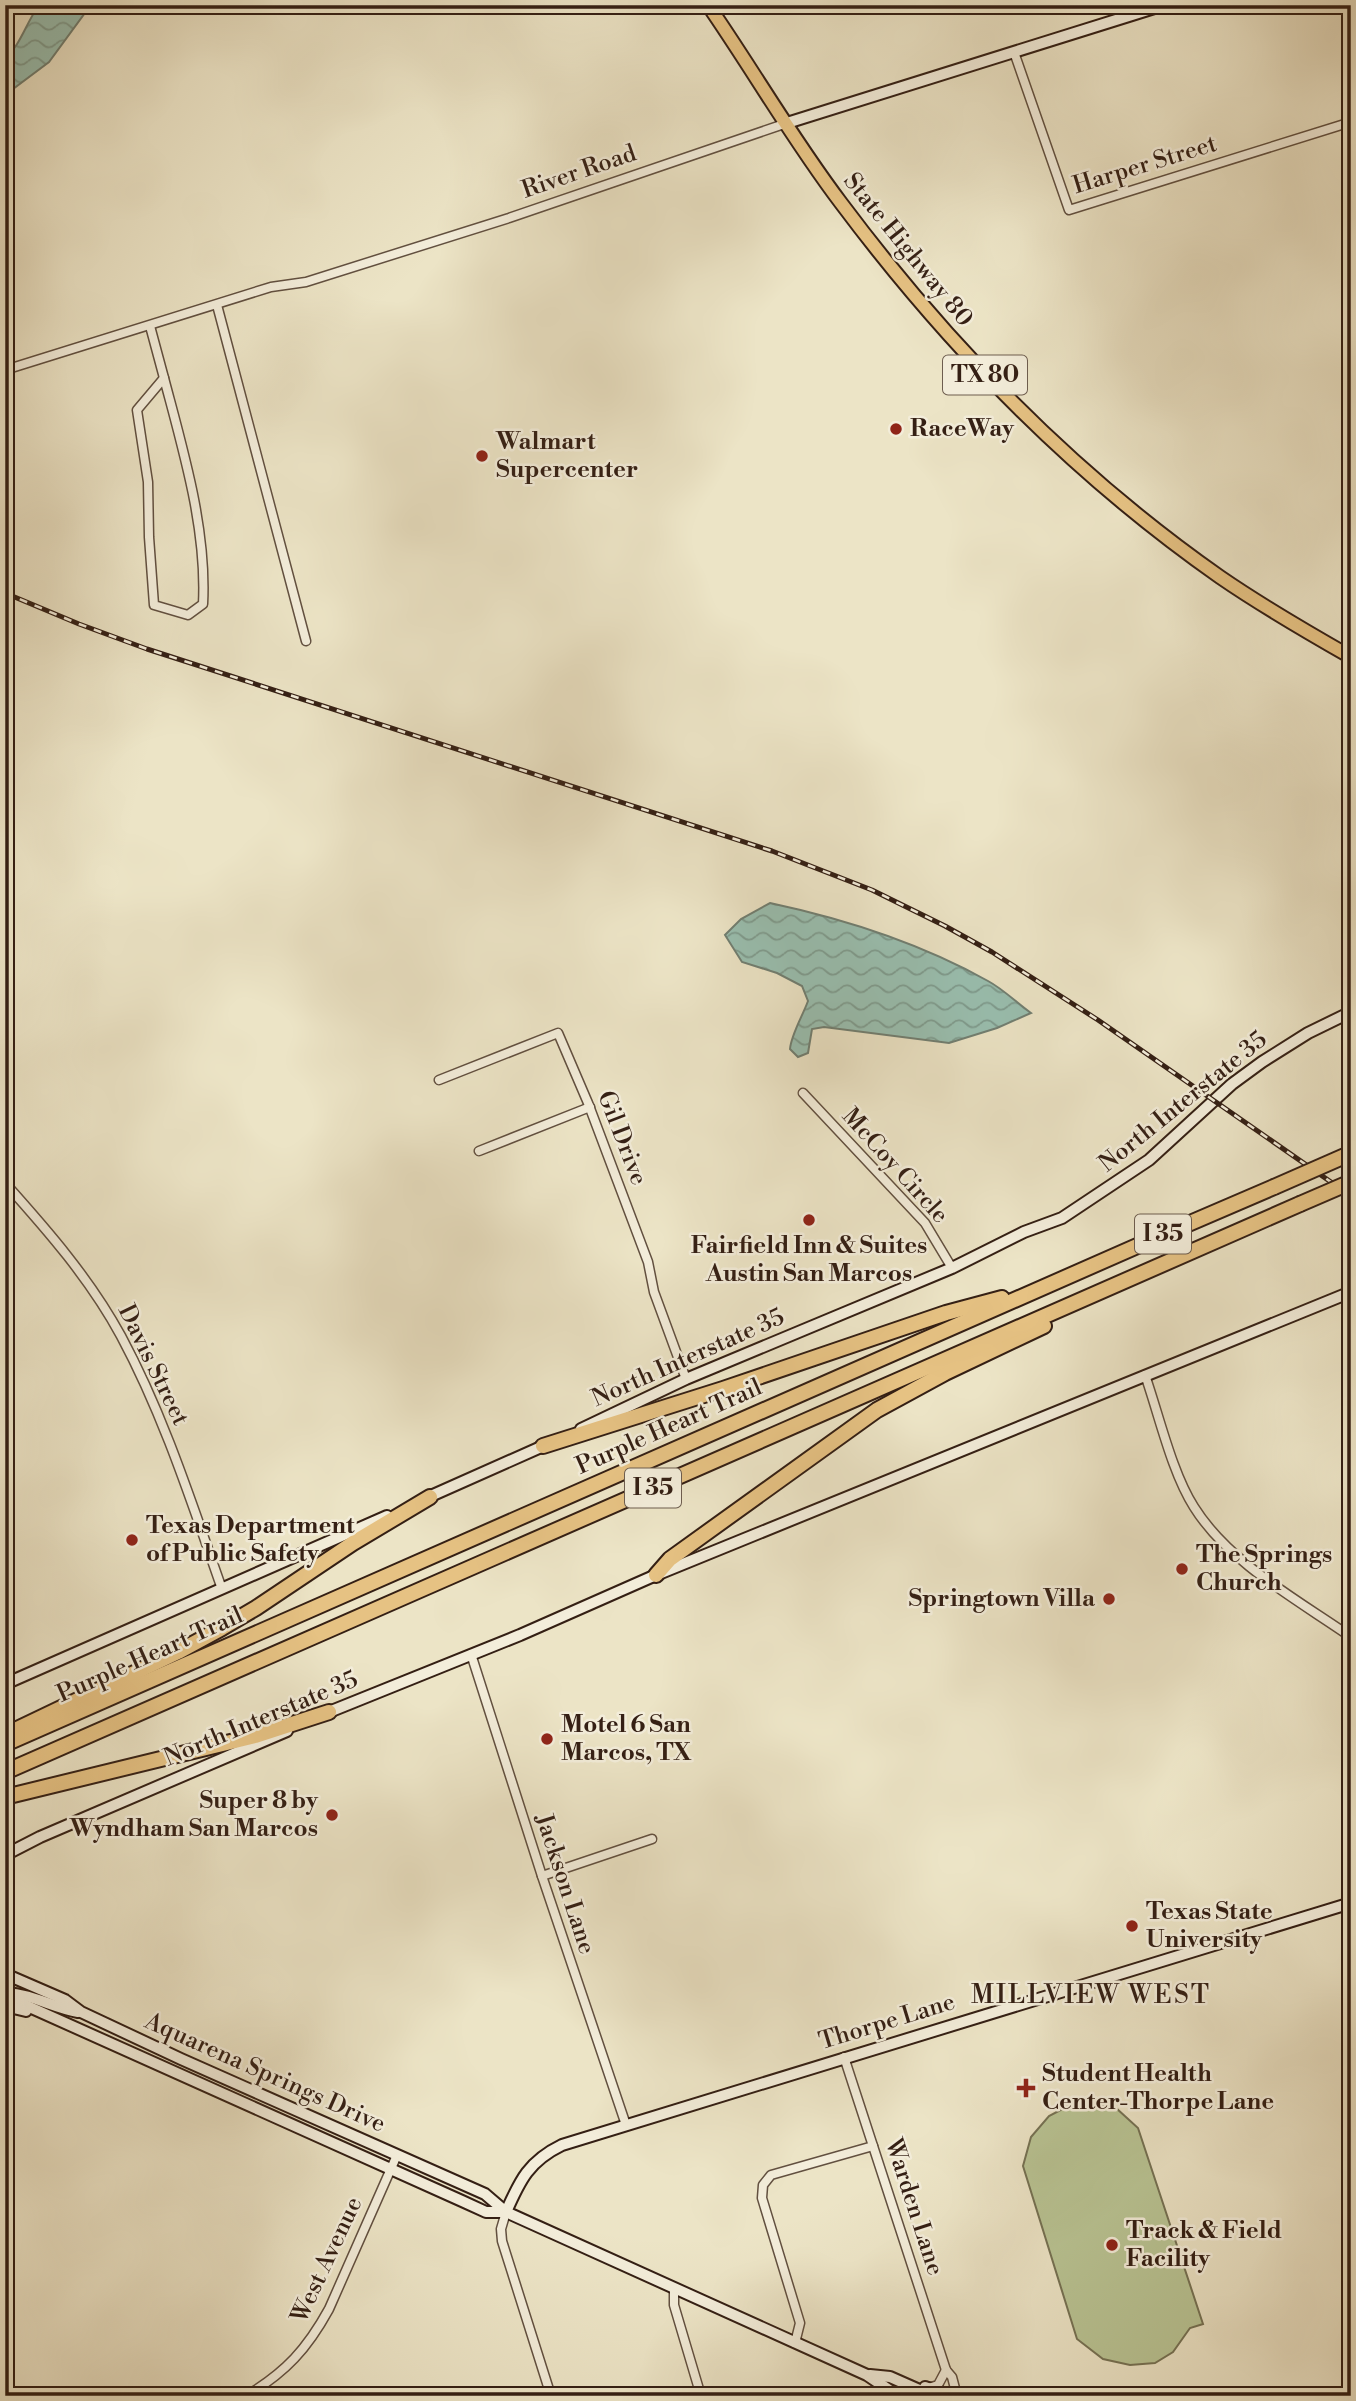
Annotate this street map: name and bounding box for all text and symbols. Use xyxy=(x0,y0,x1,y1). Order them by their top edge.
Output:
street label: Harper Street xyxy=(1069,129,1221,201)
street label: River Road xyxy=(518,138,641,206)
street label: State Highway 80 xyxy=(837,167,979,333)
road number: TX 80 xyxy=(943,356,1027,394)
place label: RaceWay xyxy=(910,414,1015,444)
marker: RaceWay xyxy=(888,421,904,437)
place label: Walmart Supercenter xyxy=(495,427,638,485)
marker: Walmart Supercenter xyxy=(474,448,490,464)
street label: North Interstate 35 xyxy=(1093,1025,1273,1179)
street label: Gil Drive xyxy=(590,1087,654,1189)
street label: McCoy Circle xyxy=(835,1102,955,1230)
marker: Fairfield Inn & Suites Austin San Marcos xyxy=(801,1212,817,1228)
road number: I 35 xyxy=(1135,1214,1191,1254)
place label: Fairfield Inn & Suites Austin San Marcos xyxy=(691,1231,927,1289)
street label: Davis Street xyxy=(111,1299,195,1431)
street label: North Interstate 35 xyxy=(587,1302,789,1414)
street label: Purple Heart Trail xyxy=(571,1372,767,1482)
road number: I 35 xyxy=(625,1469,681,1508)
place label: Texas Department of Public Safety xyxy=(146,1511,355,1569)
marker: Texas Department of Public Safety xyxy=(124,1532,140,1548)
place label: The Springs Church xyxy=(1196,1540,1332,1598)
marker: The Springs Church xyxy=(1174,1561,1190,1577)
place label: Springtown Villa xyxy=(908,1584,1096,1614)
marker: Springtown Villa xyxy=(1101,1591,1117,1607)
street label: Purple Heart Trail xyxy=(52,1600,248,1710)
street label: North Interstate 35 xyxy=(159,1665,363,1773)
place label: Motel 6 San Marcos, TX xyxy=(561,1710,692,1768)
marker: Motel 6 San Marcos, TX xyxy=(539,1731,555,1747)
place label: Super 8 by Wyndham San Marcos xyxy=(69,1786,319,1844)
marker: Super 8 by Wyndham San Marcos xyxy=(324,1807,340,1823)
street label: Jackson Lane xyxy=(528,1809,602,1958)
place label: Texas State University xyxy=(1146,1897,1273,1955)
marker: Texas State University xyxy=(1124,1918,1140,1934)
district label: MILLVIEW WEST xyxy=(971,1979,1211,2011)
street label: Thorpe Lane xyxy=(815,1987,959,2057)
street label: Aquarena Springs Drive xyxy=(139,2006,390,2140)
place label: Student Health Center-Thorpe Lane xyxy=(1042,2059,1274,2117)
marker: Student Health Center-Thorpe Lane xyxy=(1016,2078,1036,2098)
street label: Warden Lane xyxy=(877,2134,950,2279)
street label: West Avenue xyxy=(284,2192,369,2329)
place label: Track & Field Facility xyxy=(1126,2216,1282,2274)
marker: Track & Field Facility xyxy=(1104,2237,1120,2253)

